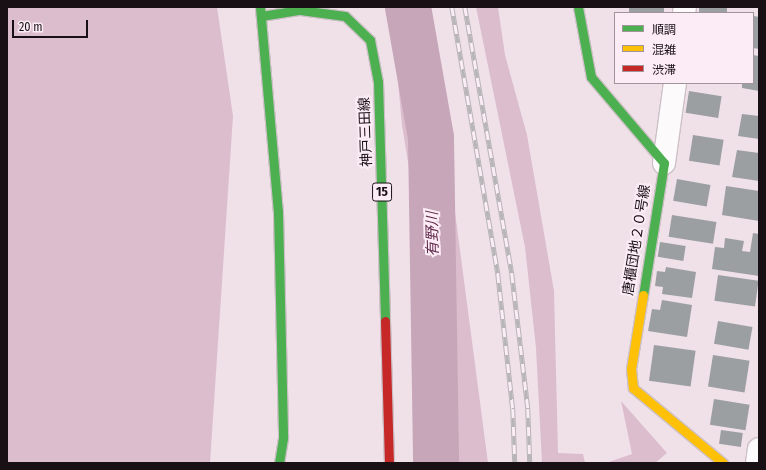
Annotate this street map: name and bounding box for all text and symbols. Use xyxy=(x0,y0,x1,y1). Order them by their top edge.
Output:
scale bar xyxy=(14,12,90,38)
legend xyxy=(614,12,754,84)
text: 20 m xyxy=(19,20,43,34)
text: 順調 xyxy=(652,23,676,37)
text: 混雑 xyxy=(652,43,676,57)
text: 渋滞 xyxy=(652,63,676,77)
street label: 神戸三田線 xyxy=(356,97,376,167)
road number: 15 xyxy=(372,181,392,203)
street label: 唐櫃団地２０号線 xyxy=(620,183,654,297)
water label: 有野川 xyxy=(424,211,442,257)

